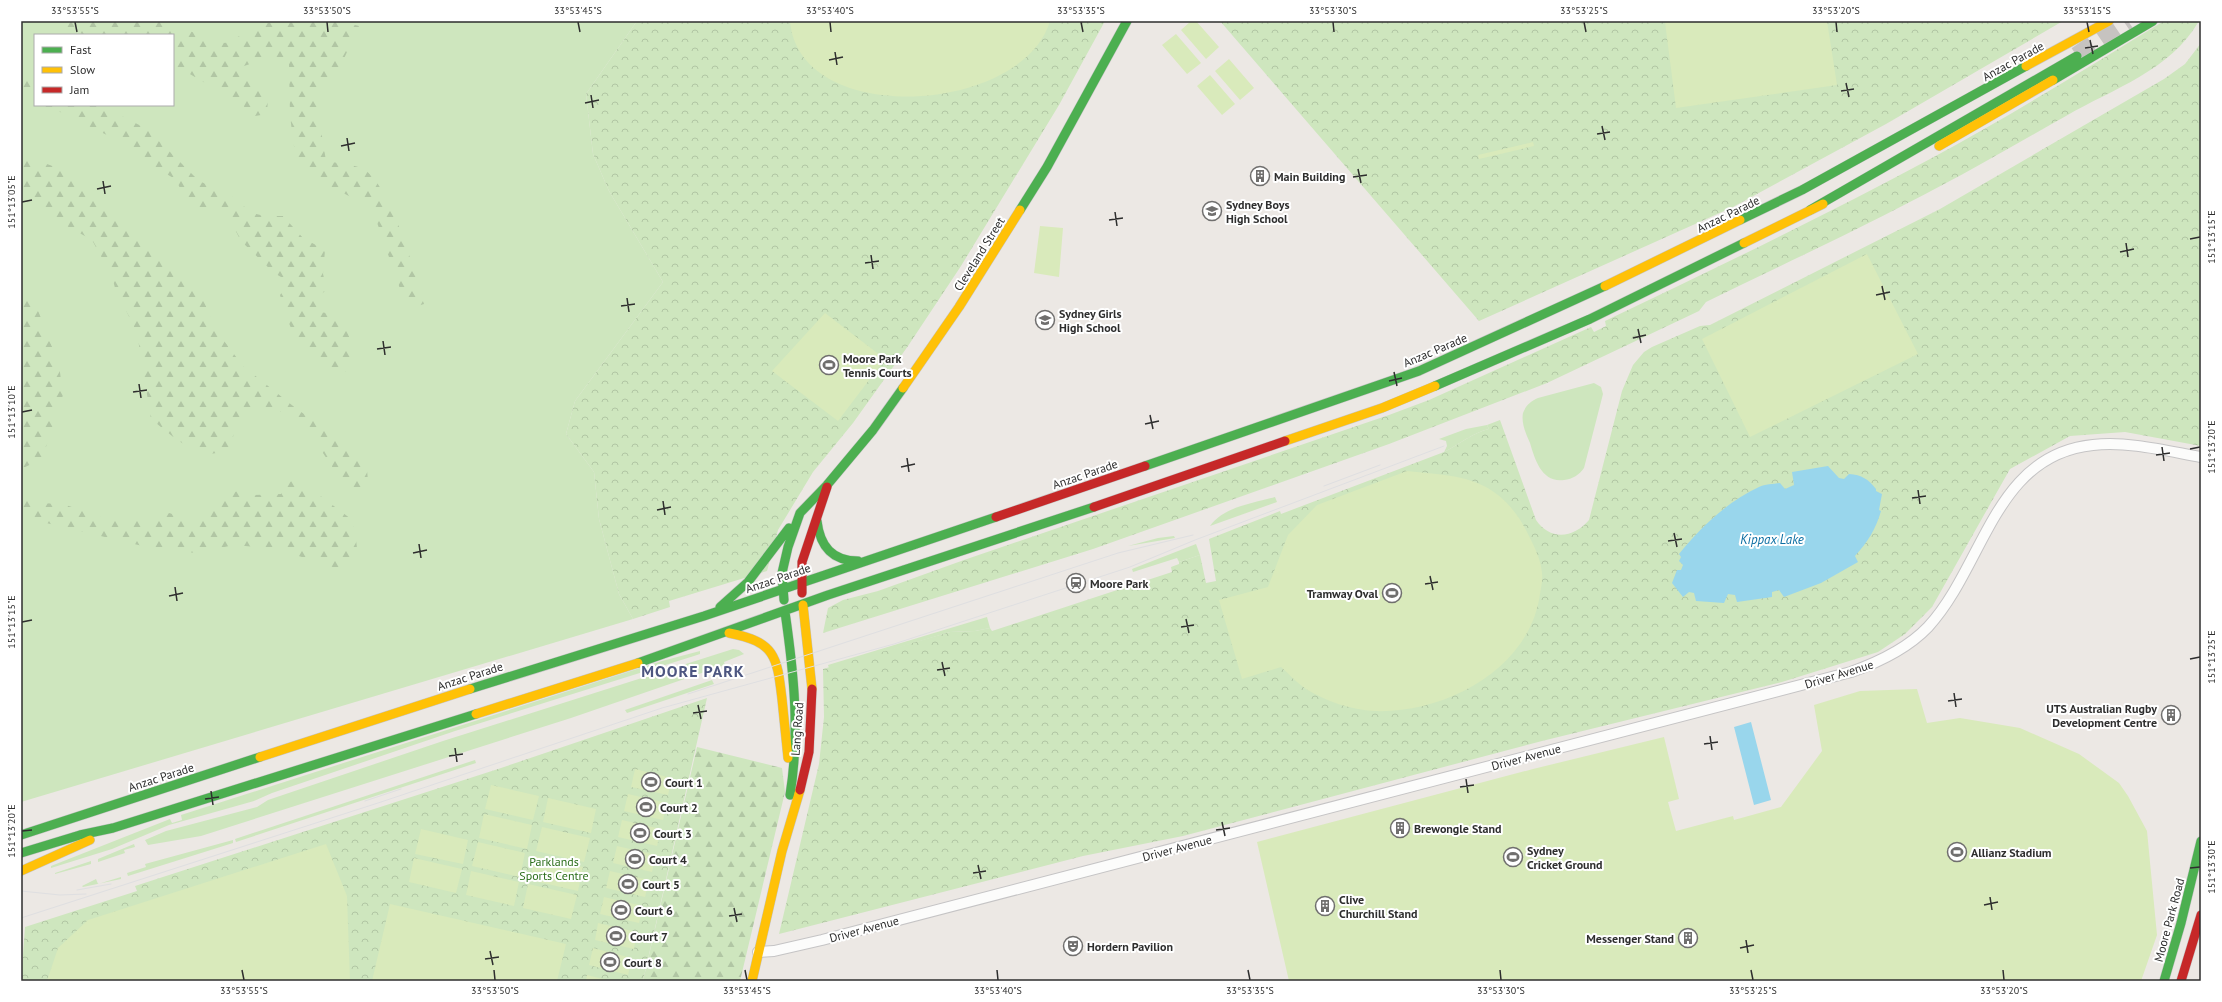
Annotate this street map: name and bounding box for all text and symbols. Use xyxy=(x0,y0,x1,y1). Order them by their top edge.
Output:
text: 33°53'55"S xyxy=(51,4,99,17)
text: 33°53'50"S xyxy=(303,4,351,17)
text: 33°53'45"S xyxy=(554,4,602,17)
text: 33°53'40"S xyxy=(806,4,854,17)
text: 33°53'35"S xyxy=(1057,4,1105,17)
text: 33°53'30"S xyxy=(1309,4,1357,17)
text: 33°53'25"S xyxy=(1560,4,1608,17)
text: 33°53'20"S xyxy=(1812,4,1860,17)
text: 33°53'15"S xyxy=(2063,4,2111,17)
legend xyxy=(34,34,174,106)
street label: Anzac Parade xyxy=(1980,38,2046,84)
text: Fast xyxy=(70,42,91,57)
text: Slow xyxy=(70,62,95,77)
text: Jam xyxy=(69,82,89,97)
building icon: Main Building xyxy=(1249,165,1271,187)
place label: Main Building xyxy=(1274,169,1345,184)
text: 151°13'05"E xyxy=(5,175,18,229)
street label: Anzac Parade xyxy=(1694,192,1762,236)
place label: Sydney Boys High School xyxy=(1226,197,1290,226)
school or university icon: Sydney Boys High School xyxy=(1201,200,1223,222)
text: 151°13'15"E xyxy=(2205,210,2218,264)
street label: Cleveland Street xyxy=(950,214,1008,294)
place label: Sydney Girls High School xyxy=(1059,306,1122,335)
school or university icon: Sydney Girls High School xyxy=(1034,309,1056,331)
street label: Anzac Parade xyxy=(1401,330,1469,370)
place label: Moore Park Tennis Courts xyxy=(843,351,912,380)
sports icon: Moore Park Tennis Courts xyxy=(818,354,840,376)
text: 151°13'10"E xyxy=(5,385,18,439)
text: 151°13'20"E xyxy=(2205,420,2218,474)
street label: Anzac Parade xyxy=(1050,456,1120,492)
water label: Kippax Lake xyxy=(1740,531,1804,548)
street label: Anzac Parade xyxy=(743,560,813,596)
station icon: Moore Park xyxy=(1065,572,1087,594)
place label: Moore Park xyxy=(1090,576,1149,591)
sports icon: Tramway Oval xyxy=(1381,582,1403,604)
place label: Tramway Oval xyxy=(1307,586,1378,601)
text: 151°13'15"E xyxy=(5,595,18,649)
text: 151°13'25"E xyxy=(2205,630,2218,684)
street label: Driver Avenue xyxy=(1803,656,1875,692)
street label: Anzac Parade xyxy=(435,658,505,694)
district label: MOORE PARK xyxy=(641,661,745,681)
place label: UTS Australian Rugby Development Centre xyxy=(2046,701,2157,730)
street label: Lang Road xyxy=(788,702,806,756)
building icon: UTS Australian Rugby Development Centre xyxy=(2160,704,2182,726)
street label: Driver Avenue xyxy=(1490,741,1562,773)
street label: Anzac Parade xyxy=(126,759,196,795)
sports icon: Court 1 xyxy=(640,771,662,793)
place label: Court 1 xyxy=(665,775,703,790)
sports icon: Court 2 xyxy=(635,796,657,818)
place label: Court 2 xyxy=(660,800,698,815)
text: 151°13'20"E xyxy=(5,804,18,858)
building icon: Brewongle Stand xyxy=(1389,817,1411,839)
place label: Brewongle Stand xyxy=(1414,821,1501,836)
sports icon: Court 3 xyxy=(629,822,651,844)
place label: Court 3 xyxy=(654,826,692,841)
street label: Driver Avenue xyxy=(1141,832,1213,864)
text: 151°13'30"E xyxy=(2205,840,2218,894)
sports icon: Allianz Stadium xyxy=(1946,841,1968,863)
place label: Sydney Cricket Ground xyxy=(1527,843,1603,872)
place label: Allianz Stadium xyxy=(1971,845,2052,860)
sports icon: Sydney Cricket Ground xyxy=(1502,846,1524,868)
sports icon: Court 4 xyxy=(624,848,646,870)
place label: Court 4 xyxy=(649,852,687,867)
park label: Parklands Sports Centre xyxy=(519,854,589,883)
sports icon: Court 5 xyxy=(617,873,639,895)
street label: Moore Park Road xyxy=(2151,876,2187,964)
place label: Court 5 xyxy=(642,877,680,892)
place label: Clive Churchill Stand xyxy=(1339,892,1417,921)
building icon: Clive Churchill Stand xyxy=(1314,895,1336,917)
sports icon: Court 6 xyxy=(610,899,632,921)
place label: Court 6 xyxy=(635,903,673,918)
street label: Driver Avenue xyxy=(828,913,900,945)
sports icon: Court 7 xyxy=(605,925,627,947)
building icon: Messenger Stand xyxy=(1677,927,1699,949)
place label: Court 7 xyxy=(630,929,668,944)
place label: Messenger Stand xyxy=(1586,931,1674,946)
theatre icon: Hordern Pavilion xyxy=(1062,935,1084,957)
place label: Hordern Pavilion xyxy=(1087,939,1173,954)
sports icon: Court 8 xyxy=(599,951,621,973)
place label: Court 8 xyxy=(624,955,662,970)
text: 33°53'55"S xyxy=(220,984,268,997)
text: 33°53'50"S xyxy=(471,984,519,997)
text: 33°53'45"S xyxy=(723,984,771,997)
text: 33°53'40"S xyxy=(974,984,1022,997)
text: 33°53'35"S xyxy=(1226,984,1274,997)
text: 33°53'30"S xyxy=(1477,984,1525,997)
text: 33°53'25"S xyxy=(1729,984,1777,997)
text: 33°53'20"S xyxy=(1980,984,2028,997)

